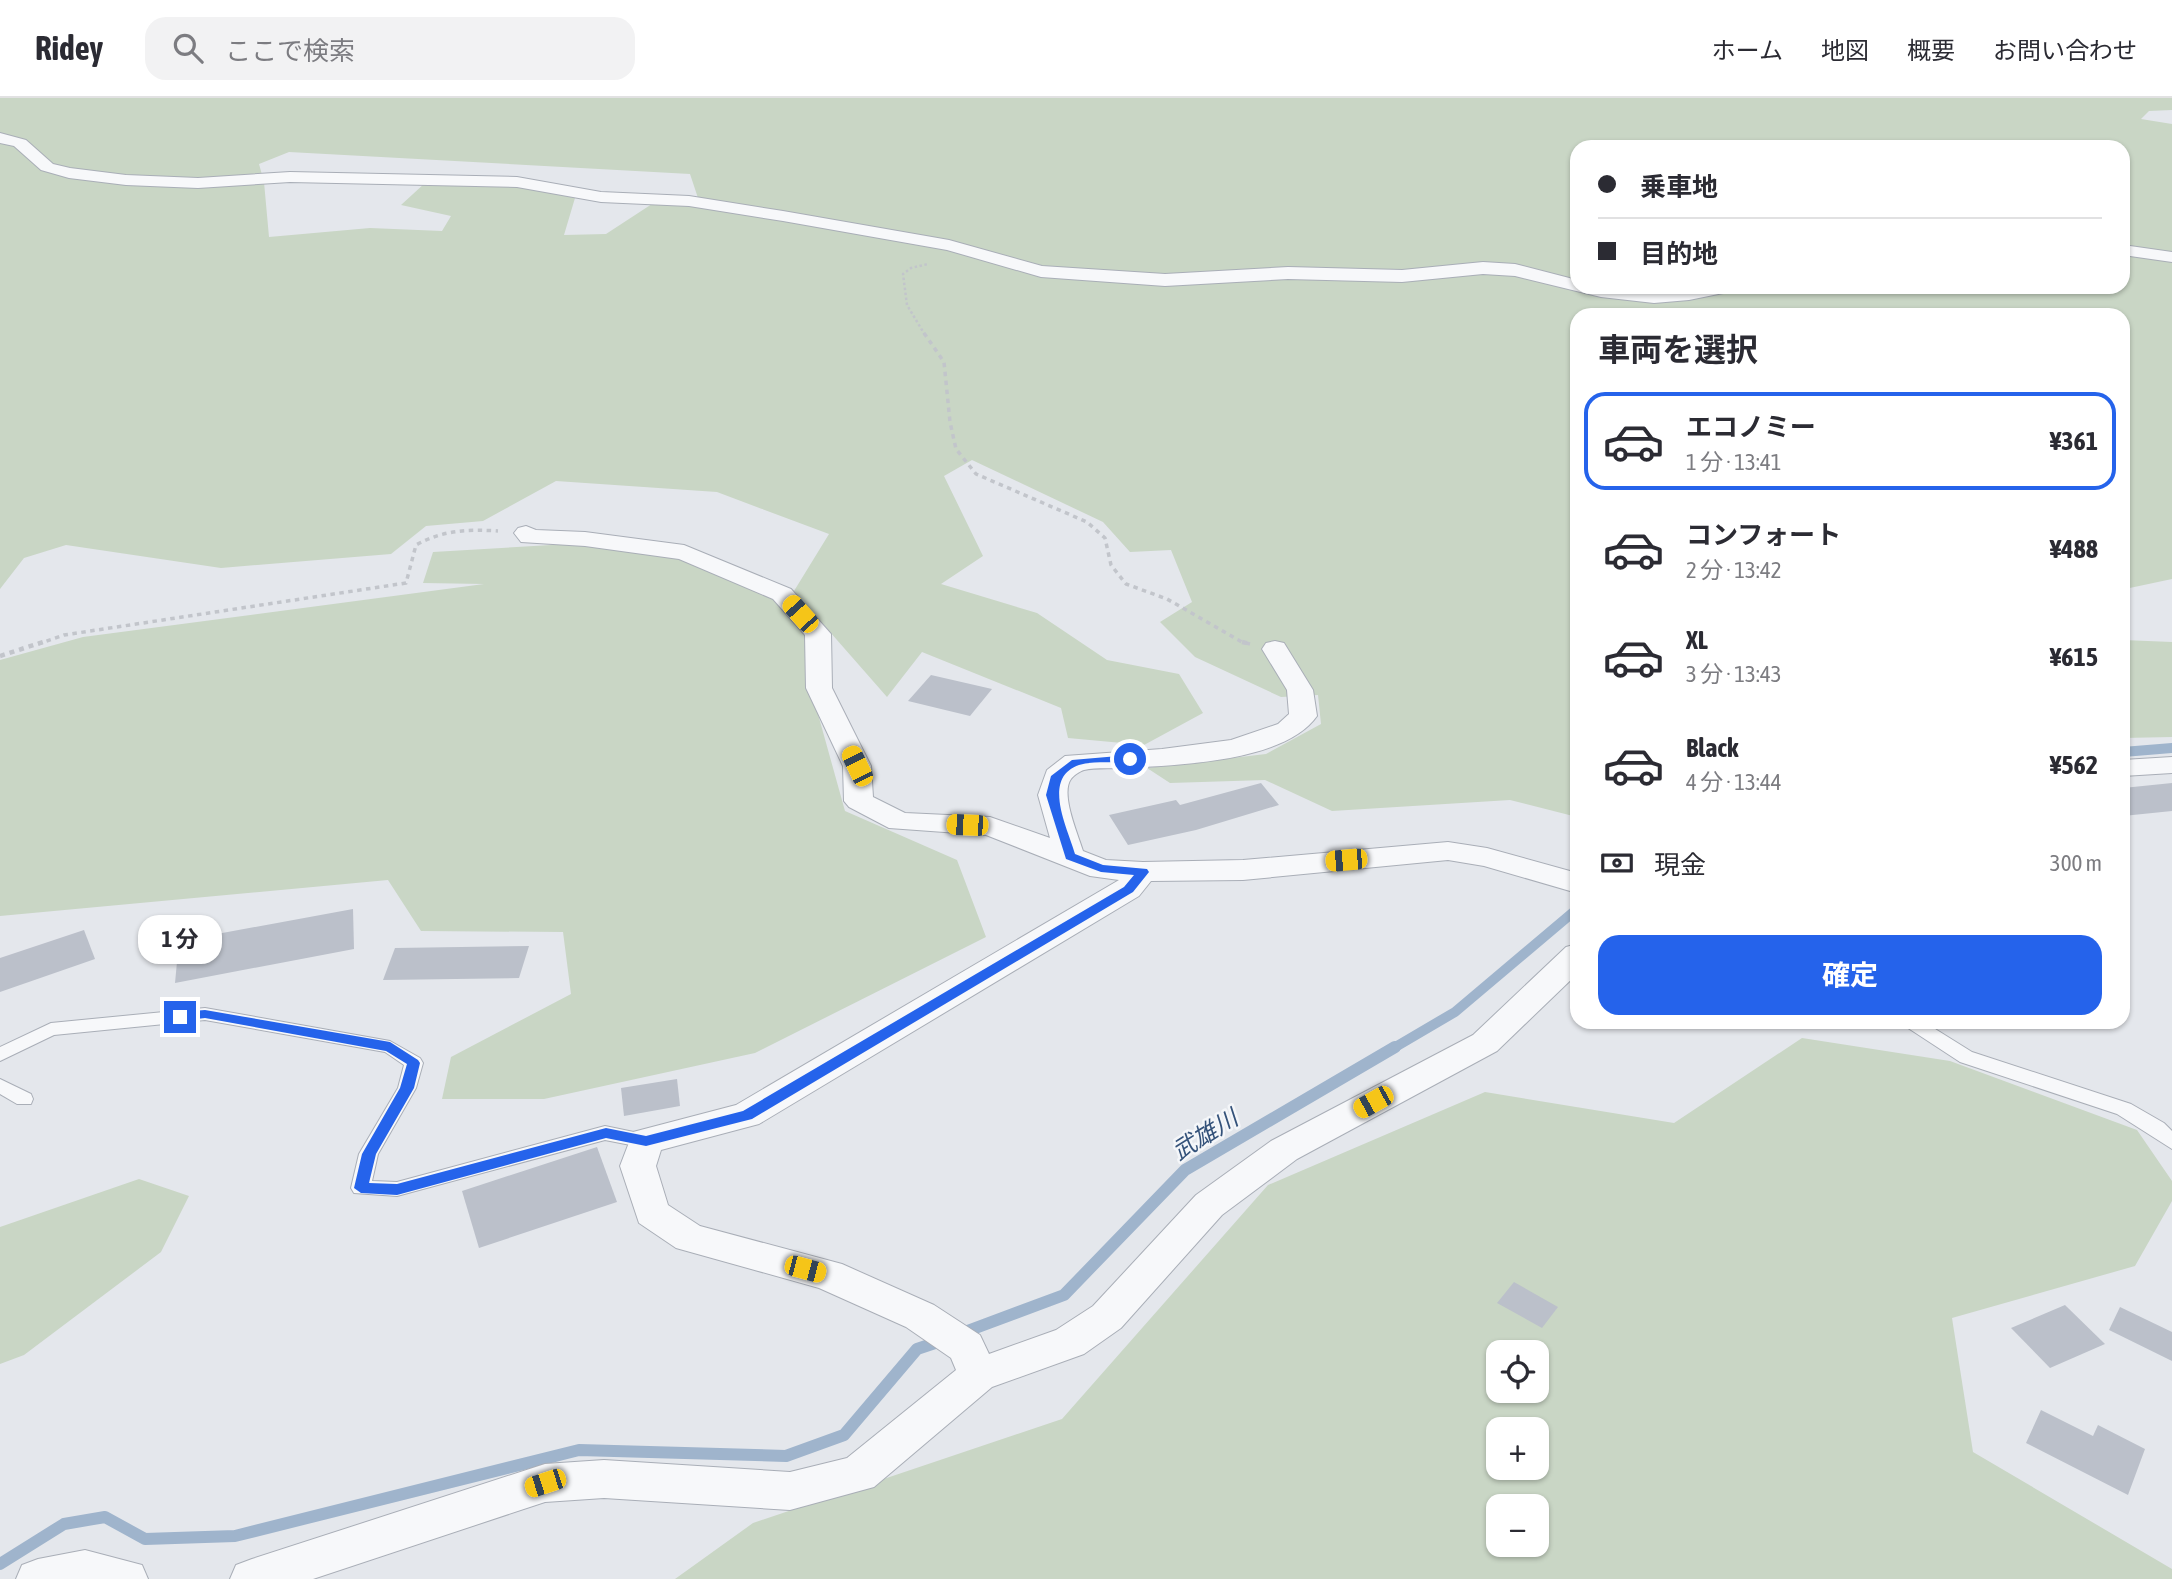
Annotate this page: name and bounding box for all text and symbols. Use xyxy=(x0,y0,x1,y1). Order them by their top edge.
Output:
search box xyxy=(145,17,635,80)
text: Ridey xyxy=(35,29,103,67)
icon: search xyxy=(169,29,207,67)
text: ここで検索 xyxy=(225,36,355,66)
text: ホーム xyxy=(1712,37,1783,64)
text: 地図 xyxy=(1821,37,1869,64)
text: 概要 xyxy=(1907,37,1955,64)
text: お問い合わせ xyxy=(1993,37,2137,64)
text: 乗車地 xyxy=(1640,172,1718,202)
text: 目的地 xyxy=(1640,239,1718,269)
text: 車両を選択 xyxy=(1598,331,1758,368)
icon: car xyxy=(1602,410,1665,473)
text: エコノミー xyxy=(1686,412,1816,442)
text: ¥361 xyxy=(2050,426,2098,456)
text: 1 分 · 13:41 xyxy=(1686,449,1782,475)
icon: car xyxy=(1602,518,1665,581)
text: コンフォート xyxy=(1686,520,1841,550)
text: ¥488 xyxy=(2050,534,2098,564)
text: 2 分 · 13:42 xyxy=(1686,557,1782,583)
car xyxy=(779,591,822,637)
text: XL xyxy=(1686,625,1708,655)
icon: car xyxy=(1602,626,1665,689)
text: ¥615 xyxy=(2050,642,2098,672)
text: 3 分 · 13:43 xyxy=(1686,661,1782,687)
text: Black xyxy=(1686,733,1738,763)
icon: car xyxy=(1602,734,1665,797)
car xyxy=(839,743,876,789)
route start xyxy=(1114,743,1146,775)
text: ¥562 xyxy=(2050,750,2098,780)
text: 4 分 · 13:44 xyxy=(1686,769,1782,795)
car xyxy=(946,814,989,836)
icon: cash xyxy=(1598,844,1636,882)
car xyxy=(1325,848,1368,872)
text: 現金 xyxy=(1654,850,1706,880)
text: 300 m xyxy=(2050,850,2102,876)
callout: 1 分 xyxy=(138,916,222,964)
text: 1 分 xyxy=(162,926,198,952)
button: 確定 xyxy=(1598,935,2102,1015)
route end xyxy=(164,1001,196,1033)
car xyxy=(1350,1083,1397,1121)
water label: 武雄川 xyxy=(1167,1102,1245,1165)
car xyxy=(782,1253,829,1285)
map controls xyxy=(1486,1340,1549,1557)
button: locate xyxy=(1486,1340,1549,1403)
button: + xyxy=(1486,1417,1549,1480)
car xyxy=(522,1467,569,1499)
button: − xyxy=(1486,1494,1549,1557)

